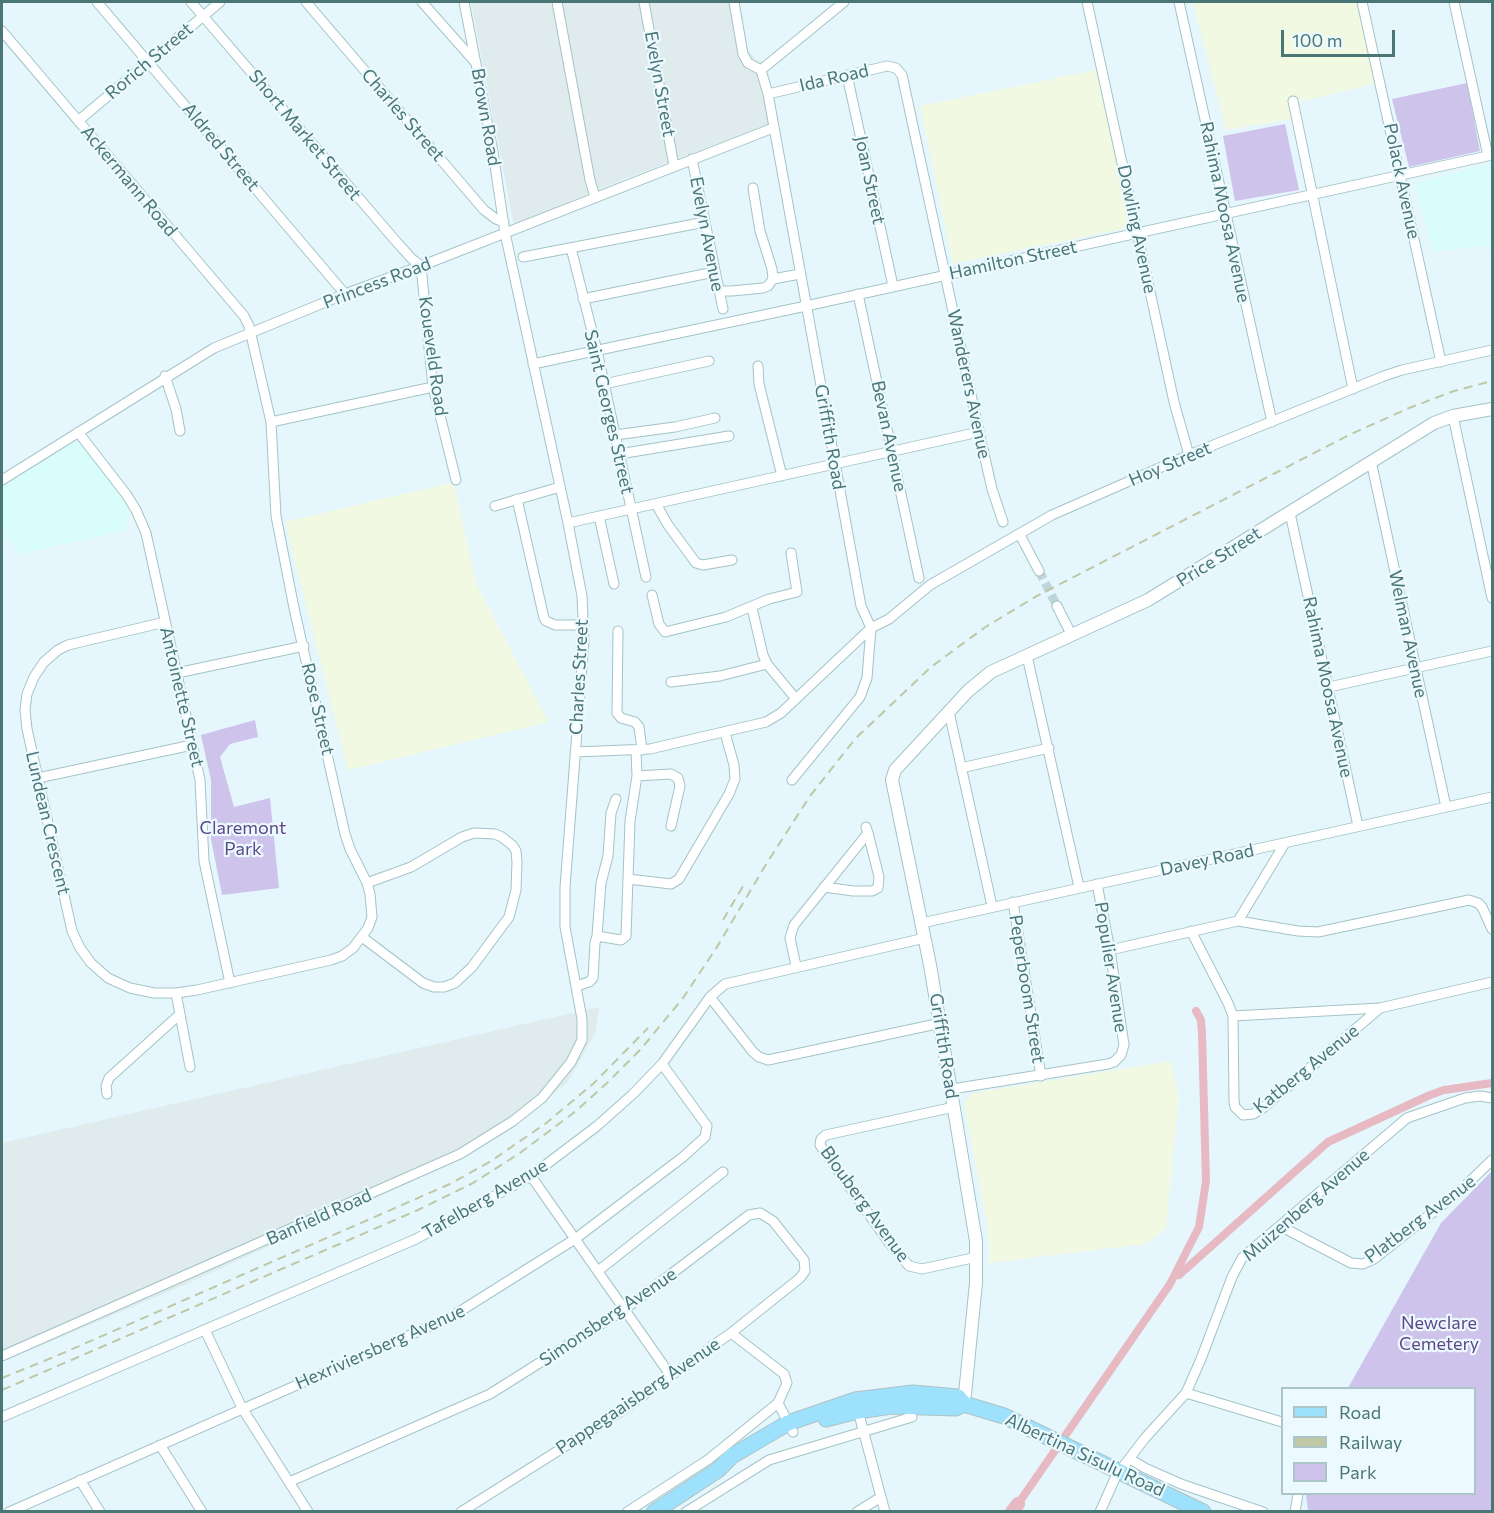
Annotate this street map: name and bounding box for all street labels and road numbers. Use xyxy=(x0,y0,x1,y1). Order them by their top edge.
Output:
street label: Rorich Street xyxy=(101,18,197,104)
street label: Evelyn Street xyxy=(640,29,680,139)
street label: Ida Road xyxy=(797,60,871,96)
street label: Charles Street xyxy=(357,64,449,166)
street label: Short Market Street xyxy=(244,65,366,205)
street label: Brown Road xyxy=(467,66,505,168)
street label: Aldred Street xyxy=(178,99,264,195)
street label: Rahima Moosa Avenue xyxy=(1195,120,1255,304)
street label: Ackermann Road xyxy=(76,121,182,241)
street label: Polack Avenue xyxy=(1379,121,1425,241)
street label: Joan Street xyxy=(850,134,890,226)
street label: Dowling Avenue xyxy=(1113,163,1161,295)
street label: Evelyn Avenue xyxy=(685,175,729,293)
street label: Hamilton Street xyxy=(947,236,1079,284)
street label: Princess Road xyxy=(320,253,434,313)
street label: Koueveld Road xyxy=(414,295,452,417)
street label: Wanderers Avenue xyxy=(943,307,995,461)
street label: Saint Georges Street xyxy=(580,328,638,496)
street label: Bevan Avenue xyxy=(867,378,911,494)
street label: Griffith Road xyxy=(810,383,850,491)
street label: Hoy Street xyxy=(1125,437,1215,491)
street label: Price Street xyxy=(1173,522,1265,592)
street label: Welman Avenue xyxy=(1384,568,1432,700)
street label: Rahima Moosa Avenue xyxy=(1298,595,1358,779)
street label: Charles Street xyxy=(565,619,593,735)
street label: Antoinette Street xyxy=(155,625,209,769)
street label: Rose Street xyxy=(297,661,339,757)
street label: Lundean Crescent xyxy=(21,749,75,897)
street label: Davey Road xyxy=(1158,840,1256,880)
street label: Populier Avenue xyxy=(1090,900,1132,1034)
street label: Peperboom Street xyxy=(1005,913,1049,1065)
street label: Griffith Road xyxy=(925,992,963,1100)
street label: Katberg Avenue xyxy=(1249,1020,1363,1118)
street label: Blouberg Avenue xyxy=(816,1142,914,1266)
street label: Muizenberg Avenue xyxy=(1238,1144,1374,1266)
street label: Tafelberg Avenue xyxy=(419,1154,551,1244)
street label: Platberg Avenue xyxy=(1360,1170,1480,1268)
street label: Banfield Road xyxy=(263,1184,375,1250)
street label: Simonsberg Avenue xyxy=(535,1263,681,1371)
street label: Hexriviersberg Avenue xyxy=(292,1300,468,1394)
street label: Pappegaaisberg Avenue xyxy=(552,1333,724,1459)
street label: Albertina Sisulu Road xyxy=(1002,1409,1168,1501)

